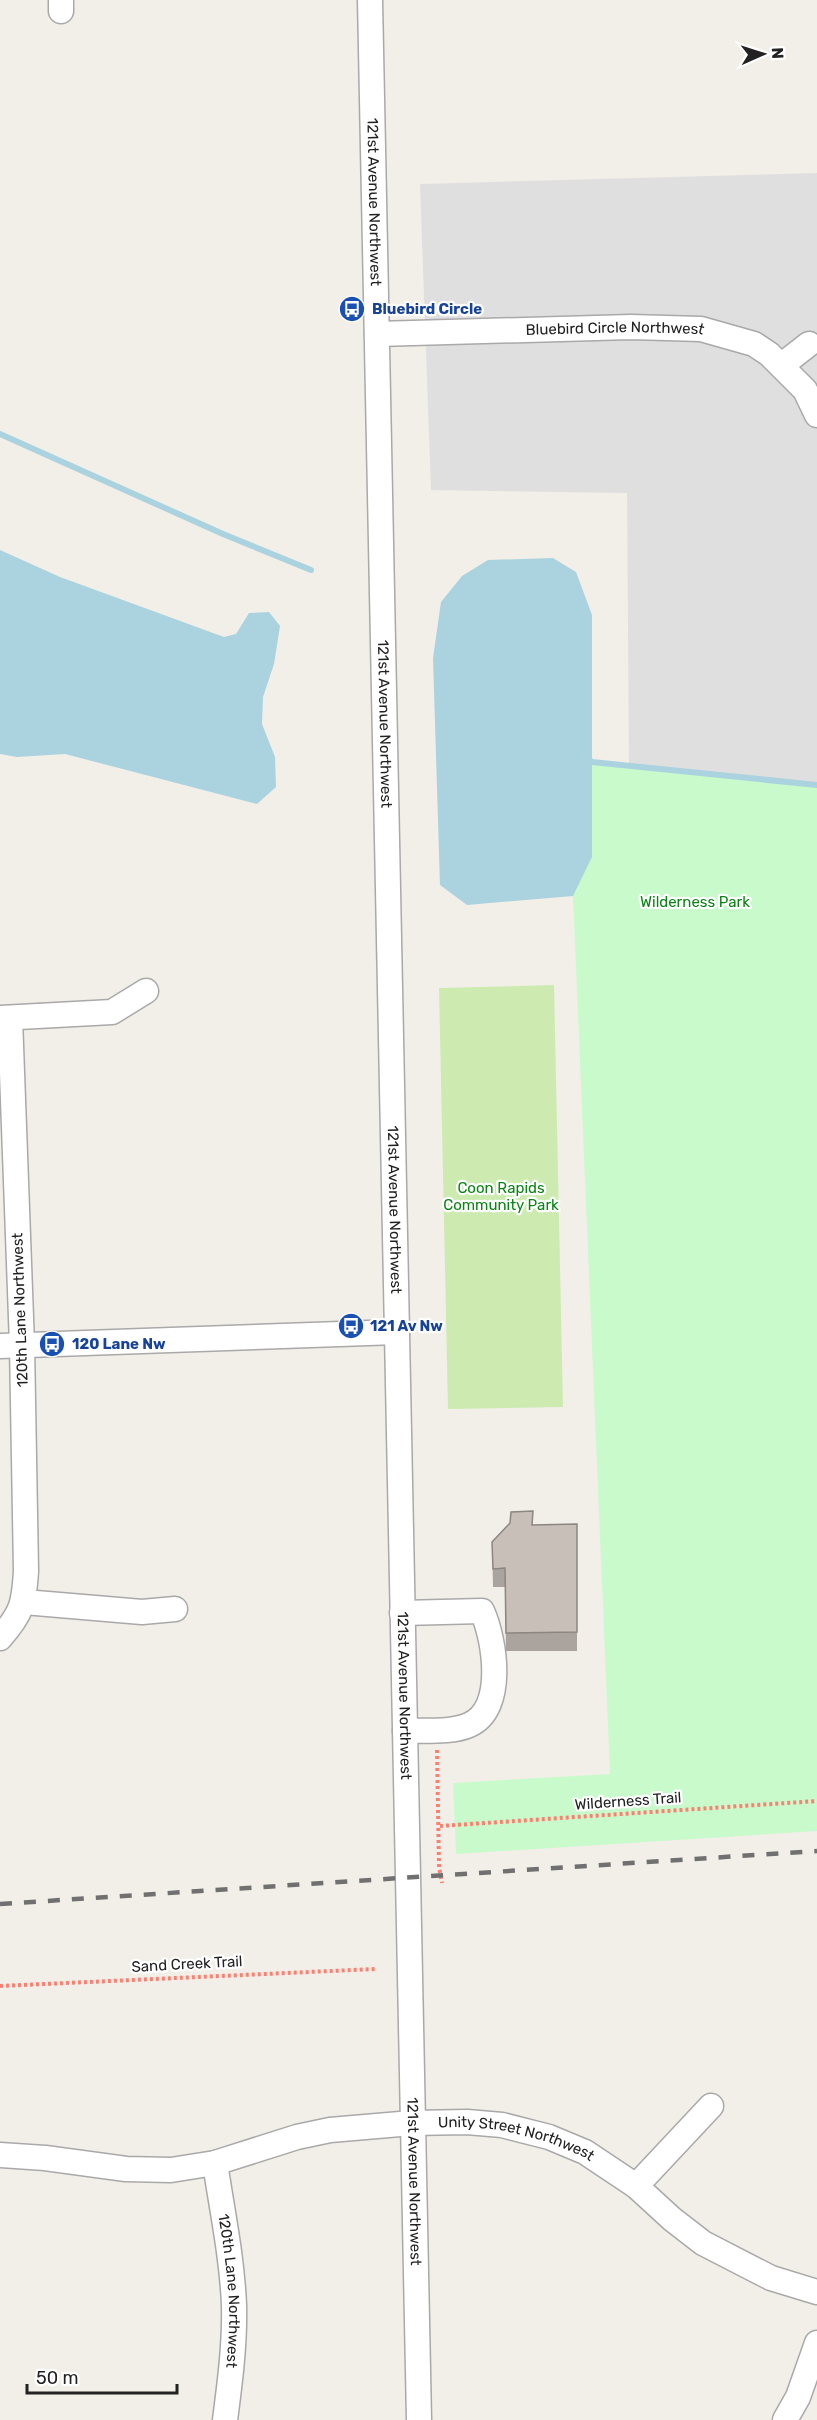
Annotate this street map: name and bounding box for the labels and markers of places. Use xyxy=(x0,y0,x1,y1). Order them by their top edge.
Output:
bus stop icon: Bluebird Circle xyxy=(337,294,367,324)
place label: Bluebird Circle xyxy=(372,300,482,318)
bus stop icon: 121 Av Nw xyxy=(336,1311,366,1341)
place label: 121 Av Nw xyxy=(370,1317,443,1335)
bus stop icon: 120 Lane Nw xyxy=(37,1329,67,1359)
place label: 120 Lane Nw xyxy=(72,1335,166,1353)

